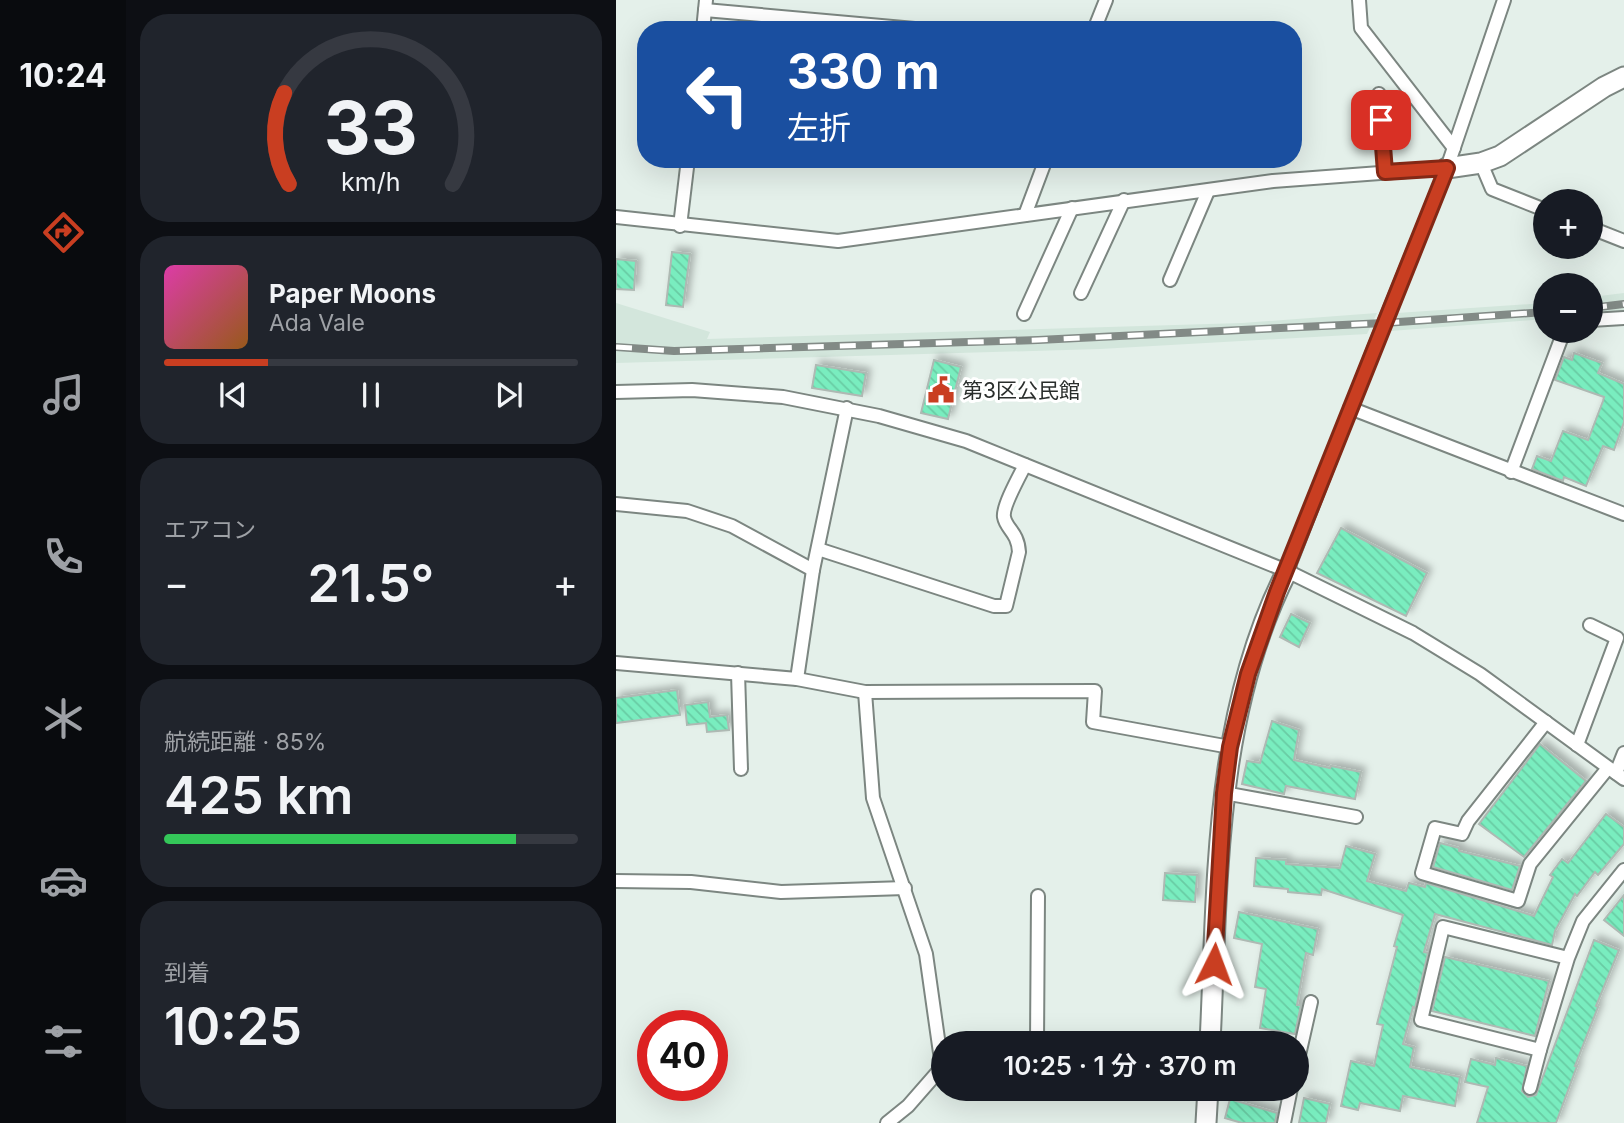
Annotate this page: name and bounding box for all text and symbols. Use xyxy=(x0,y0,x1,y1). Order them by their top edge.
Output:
text: 330 m xyxy=(787,42,940,101)
icon: left xyxy=(672,49,763,140)
text: 10:24 xyxy=(19,56,107,95)
text: 33 xyxy=(324,83,418,172)
pin xyxy=(1351,90,1411,150)
icon: arrive xyxy=(1362,101,1400,139)
text: 左折 xyxy=(787,108,851,147)
text: km/h xyxy=(341,167,401,197)
map controls xyxy=(1533,189,1603,343)
button: + xyxy=(1533,189,1603,259)
icon: directions xyxy=(39,208,88,257)
button: − xyxy=(1533,273,1603,343)
text: Paper Moons xyxy=(269,278,436,309)
text: Ada Vale xyxy=(269,309,365,337)
icon: music xyxy=(39,370,88,419)
public building icon: 第3区公民館 xyxy=(926,375,956,405)
icon: previous xyxy=(214,376,252,414)
icon: pause xyxy=(352,376,390,414)
icon: next xyxy=(490,376,528,414)
place label: 第3区公民館 xyxy=(962,378,1080,403)
text: エアコン xyxy=(164,516,256,544)
icon: phone xyxy=(39,532,88,581)
text: 21.5° xyxy=(308,552,434,615)
text: − xyxy=(164,560,189,606)
text: + xyxy=(553,560,578,606)
icon: climate xyxy=(39,694,88,743)
text: 航続距離 · 85% xyxy=(164,728,326,756)
text: 425 km xyxy=(164,764,353,827)
icon: car xyxy=(39,856,88,905)
position arrow xyxy=(1177,927,1251,1001)
text: 到着 xyxy=(164,959,210,987)
text: 10:25 xyxy=(164,995,302,1058)
speed limit sign: 40 xyxy=(637,1010,728,1101)
icon: filters xyxy=(39,1017,88,1066)
text: 10:25 · 1 分 · 370 m xyxy=(1003,1050,1237,1081)

